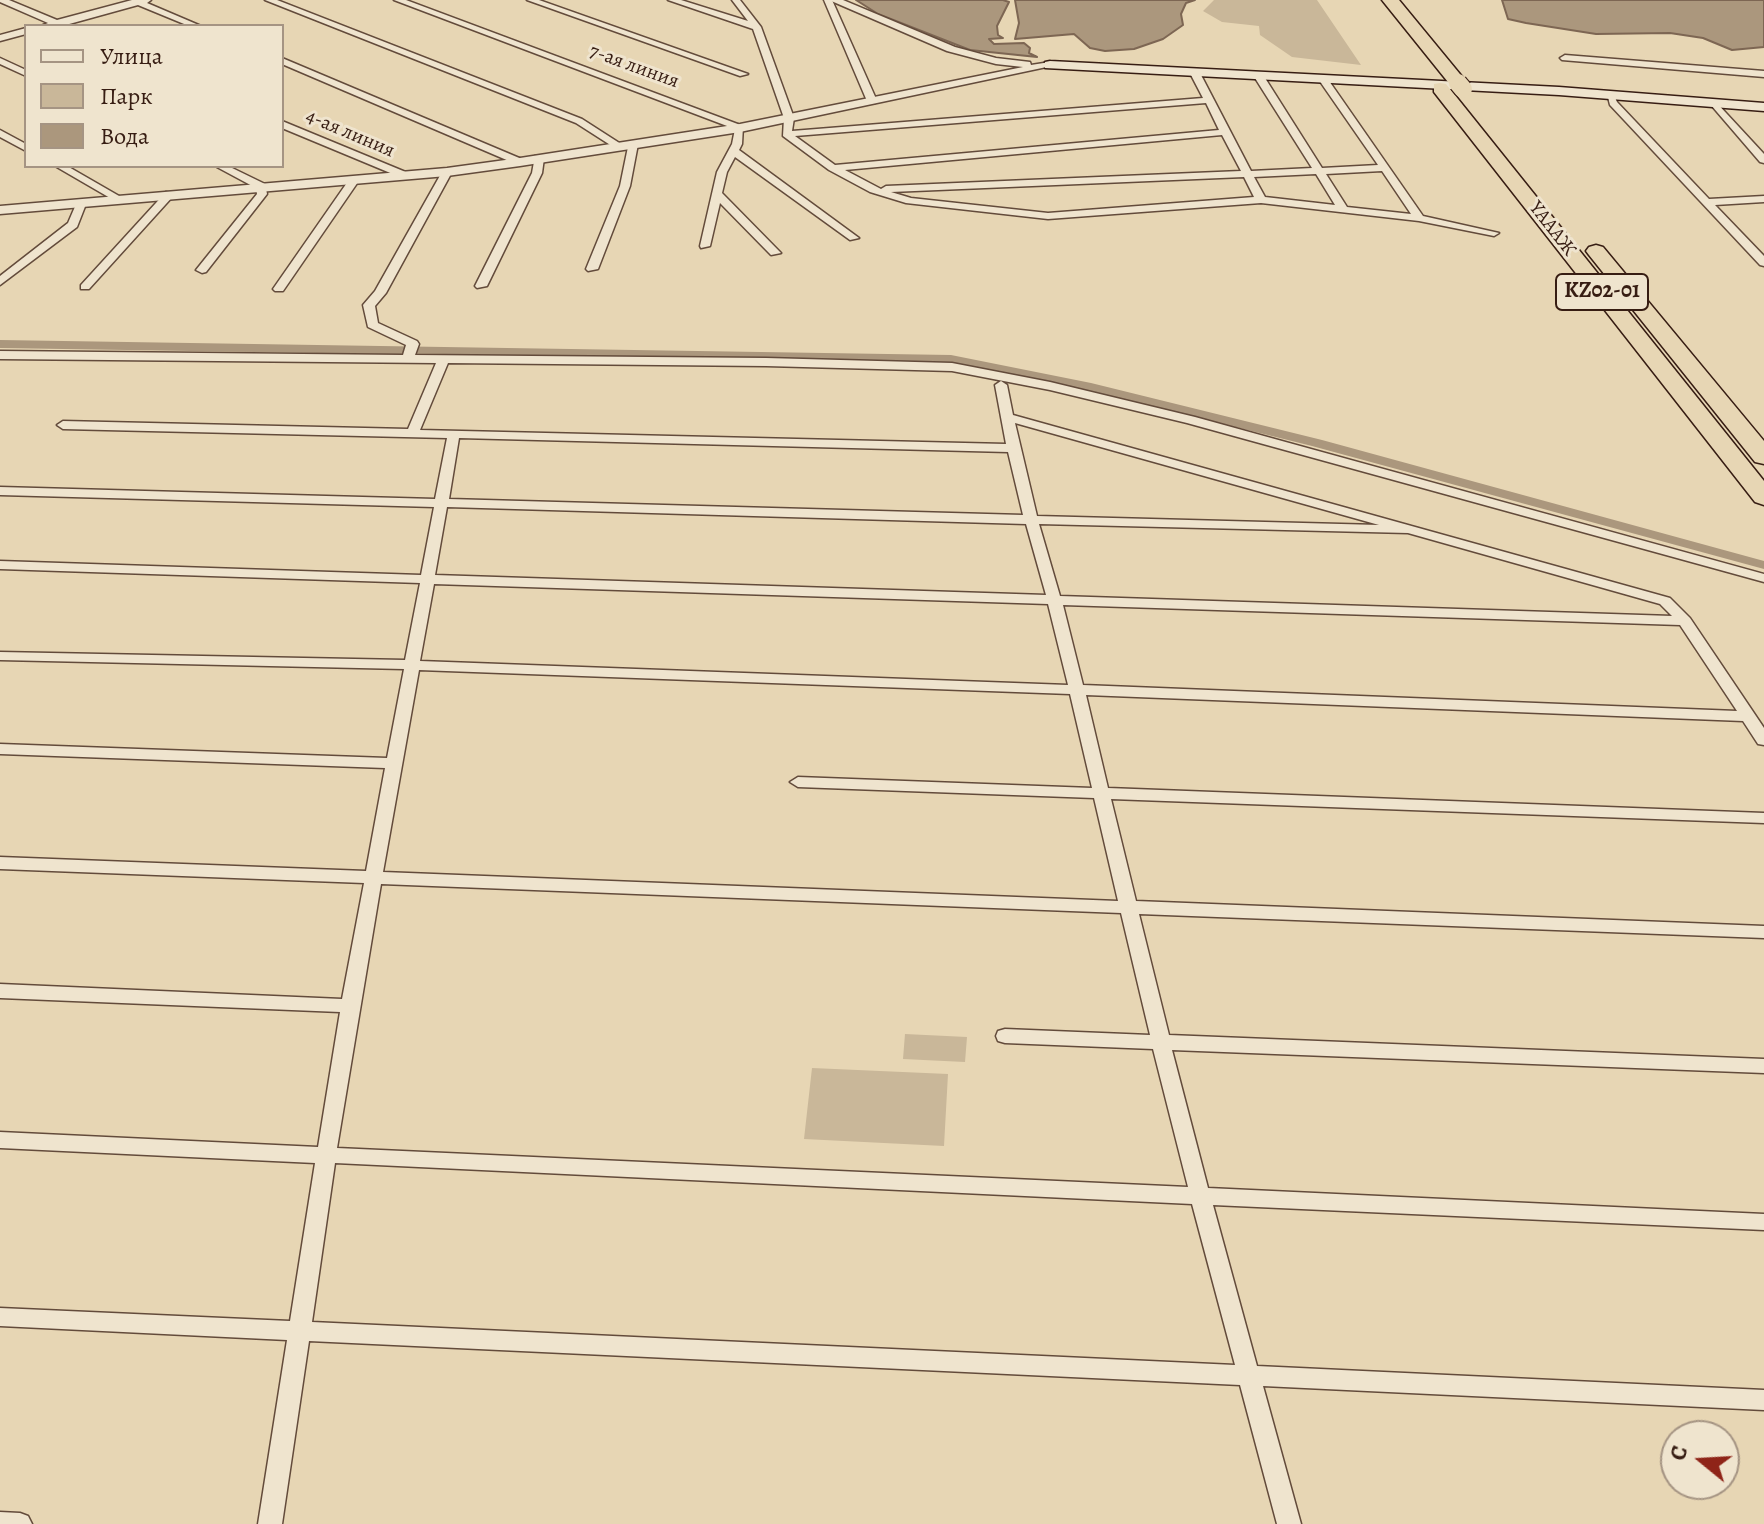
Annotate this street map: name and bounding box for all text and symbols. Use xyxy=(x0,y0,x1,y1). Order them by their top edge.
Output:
legend xyxy=(24,24,284,168)
text: Улица xyxy=(100,40,163,72)
street label: 7-ая линия xyxy=(586,40,682,94)
text: Парк xyxy=(100,80,153,112)
street label: 4-ая линия xyxy=(302,105,398,163)
text: Вода xyxy=(100,120,149,152)
street label: ҮАААЖ xyxy=(1523,197,1581,261)
road number: KZ02-01 xyxy=(1556,274,1648,310)
north arrow xyxy=(1660,1420,1740,1500)
text: С xyxy=(1663,1442,1695,1464)

